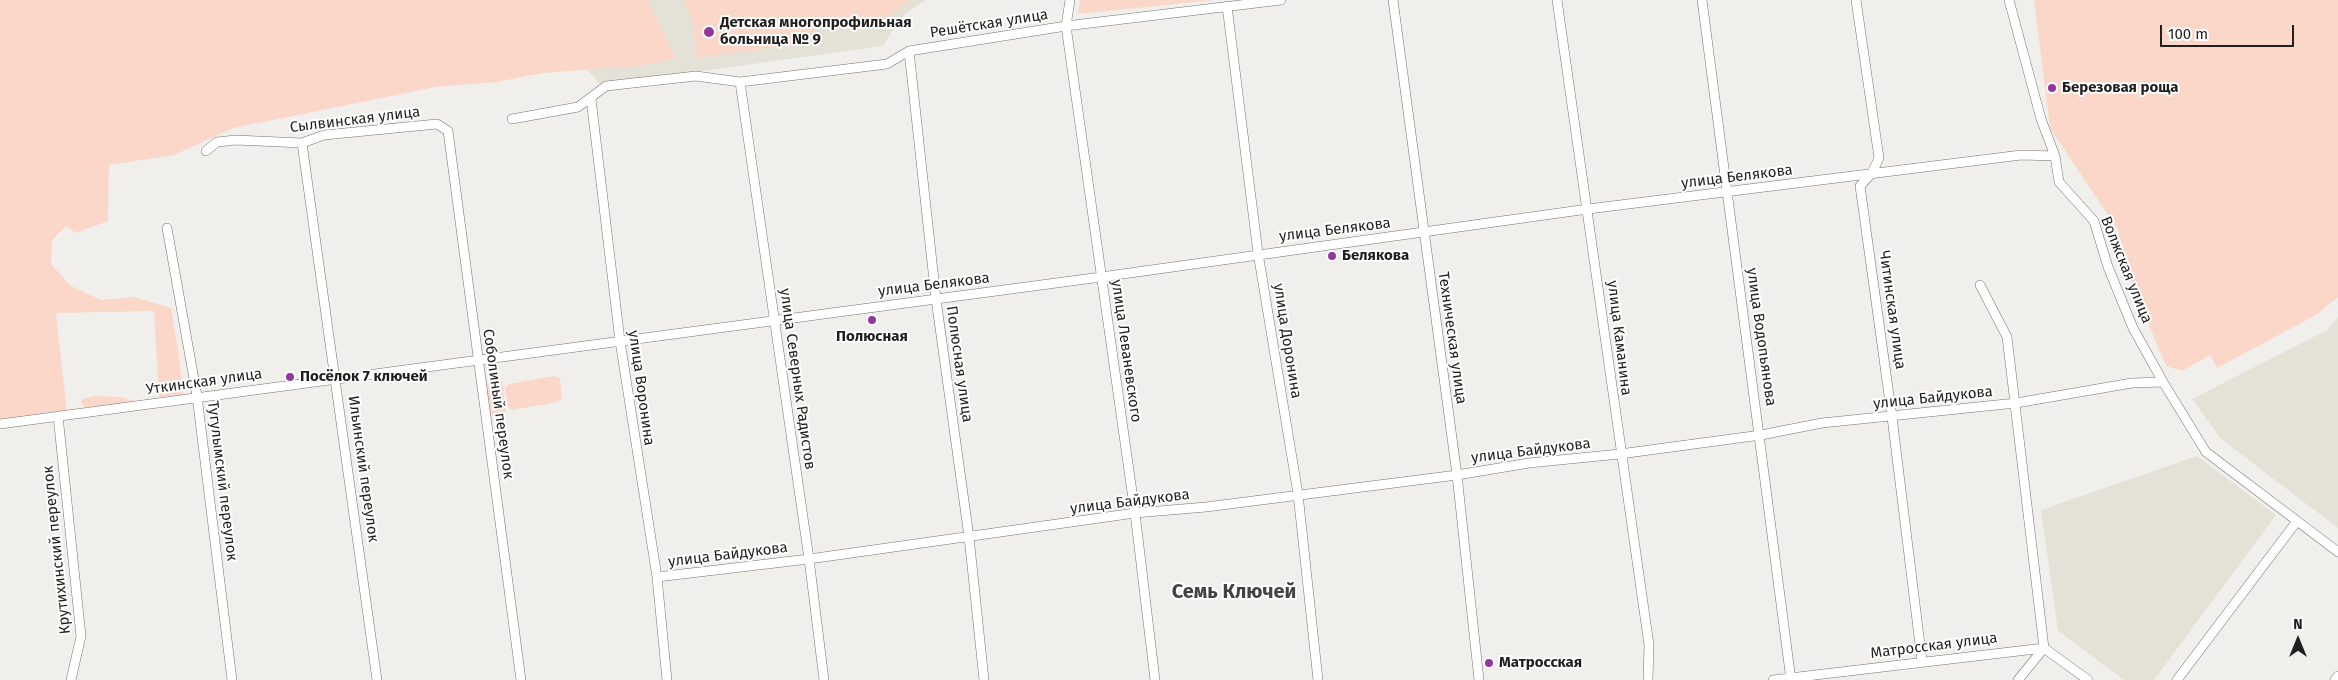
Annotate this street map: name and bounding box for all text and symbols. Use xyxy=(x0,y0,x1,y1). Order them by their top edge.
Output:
street label: Решётская улица xyxy=(929,6,1049,42)
place label: Детская многопрофильная больница № 9 xyxy=(720,14,912,49)
scale bar xyxy=(2163,15,2297,47)
marker: Детская многопрофильная больница № 9 xyxy=(702,25,716,39)
text: 100 m xyxy=(2168,25,2208,43)
place label: Березовая роща xyxy=(2062,79,2178,97)
marker: Березовая роща xyxy=(2046,82,2058,94)
street label: Сылвинская улица xyxy=(289,103,421,137)
street label: улица Белякова xyxy=(1680,161,1794,193)
street label: улица Белякова xyxy=(1278,214,1392,246)
street label: Волжская улица xyxy=(2096,214,2156,326)
place label: Белякова xyxy=(1342,247,1409,265)
street label: Читинская улица xyxy=(1875,249,1909,371)
marker: Белякова xyxy=(1326,250,1338,262)
street label: улица Водопьянова xyxy=(1742,267,1780,407)
street label: улица Белякова xyxy=(877,269,991,301)
street label: Техническая улица xyxy=(1434,271,1470,405)
street label: улица Леваневского xyxy=(1107,278,1145,424)
street label: улица Каманина xyxy=(1603,279,1635,397)
street label: улица Доронина xyxy=(1269,282,1305,400)
street label: улица Северных Радистов xyxy=(775,287,819,471)
street label: Полюсная улица xyxy=(942,305,976,423)
marker: Полюсная xyxy=(866,314,878,326)
street label: Соболиный переулок xyxy=(479,328,517,480)
place label: Полюсная xyxy=(836,328,908,346)
street label: улица Воронина xyxy=(624,329,658,447)
street label: Уткинская улица xyxy=(145,365,263,399)
place label: Посёлок 7 ключей xyxy=(300,368,428,386)
marker: Посёлок 7 ключей xyxy=(284,371,296,383)
street label: улица Байдукова xyxy=(1872,383,1994,413)
street label: Ильинский переулок xyxy=(344,395,382,543)
street label: Тугулымский переулок xyxy=(203,400,241,562)
street label: улица Байдукова xyxy=(1470,435,1592,467)
street label: Крутихинский переулок xyxy=(39,465,75,635)
street label: улица Байдукова xyxy=(1069,486,1191,518)
street label: улица Байдукова xyxy=(667,539,789,571)
district label: Семь Ключей xyxy=(1172,580,1296,604)
north arrow xyxy=(2273,615,2323,665)
text: N xyxy=(2293,616,2303,633)
street label: Матросская улица xyxy=(1870,629,1998,663)
place label: Матросская xyxy=(1499,654,1582,672)
marker: Матросская xyxy=(1483,657,1495,669)

